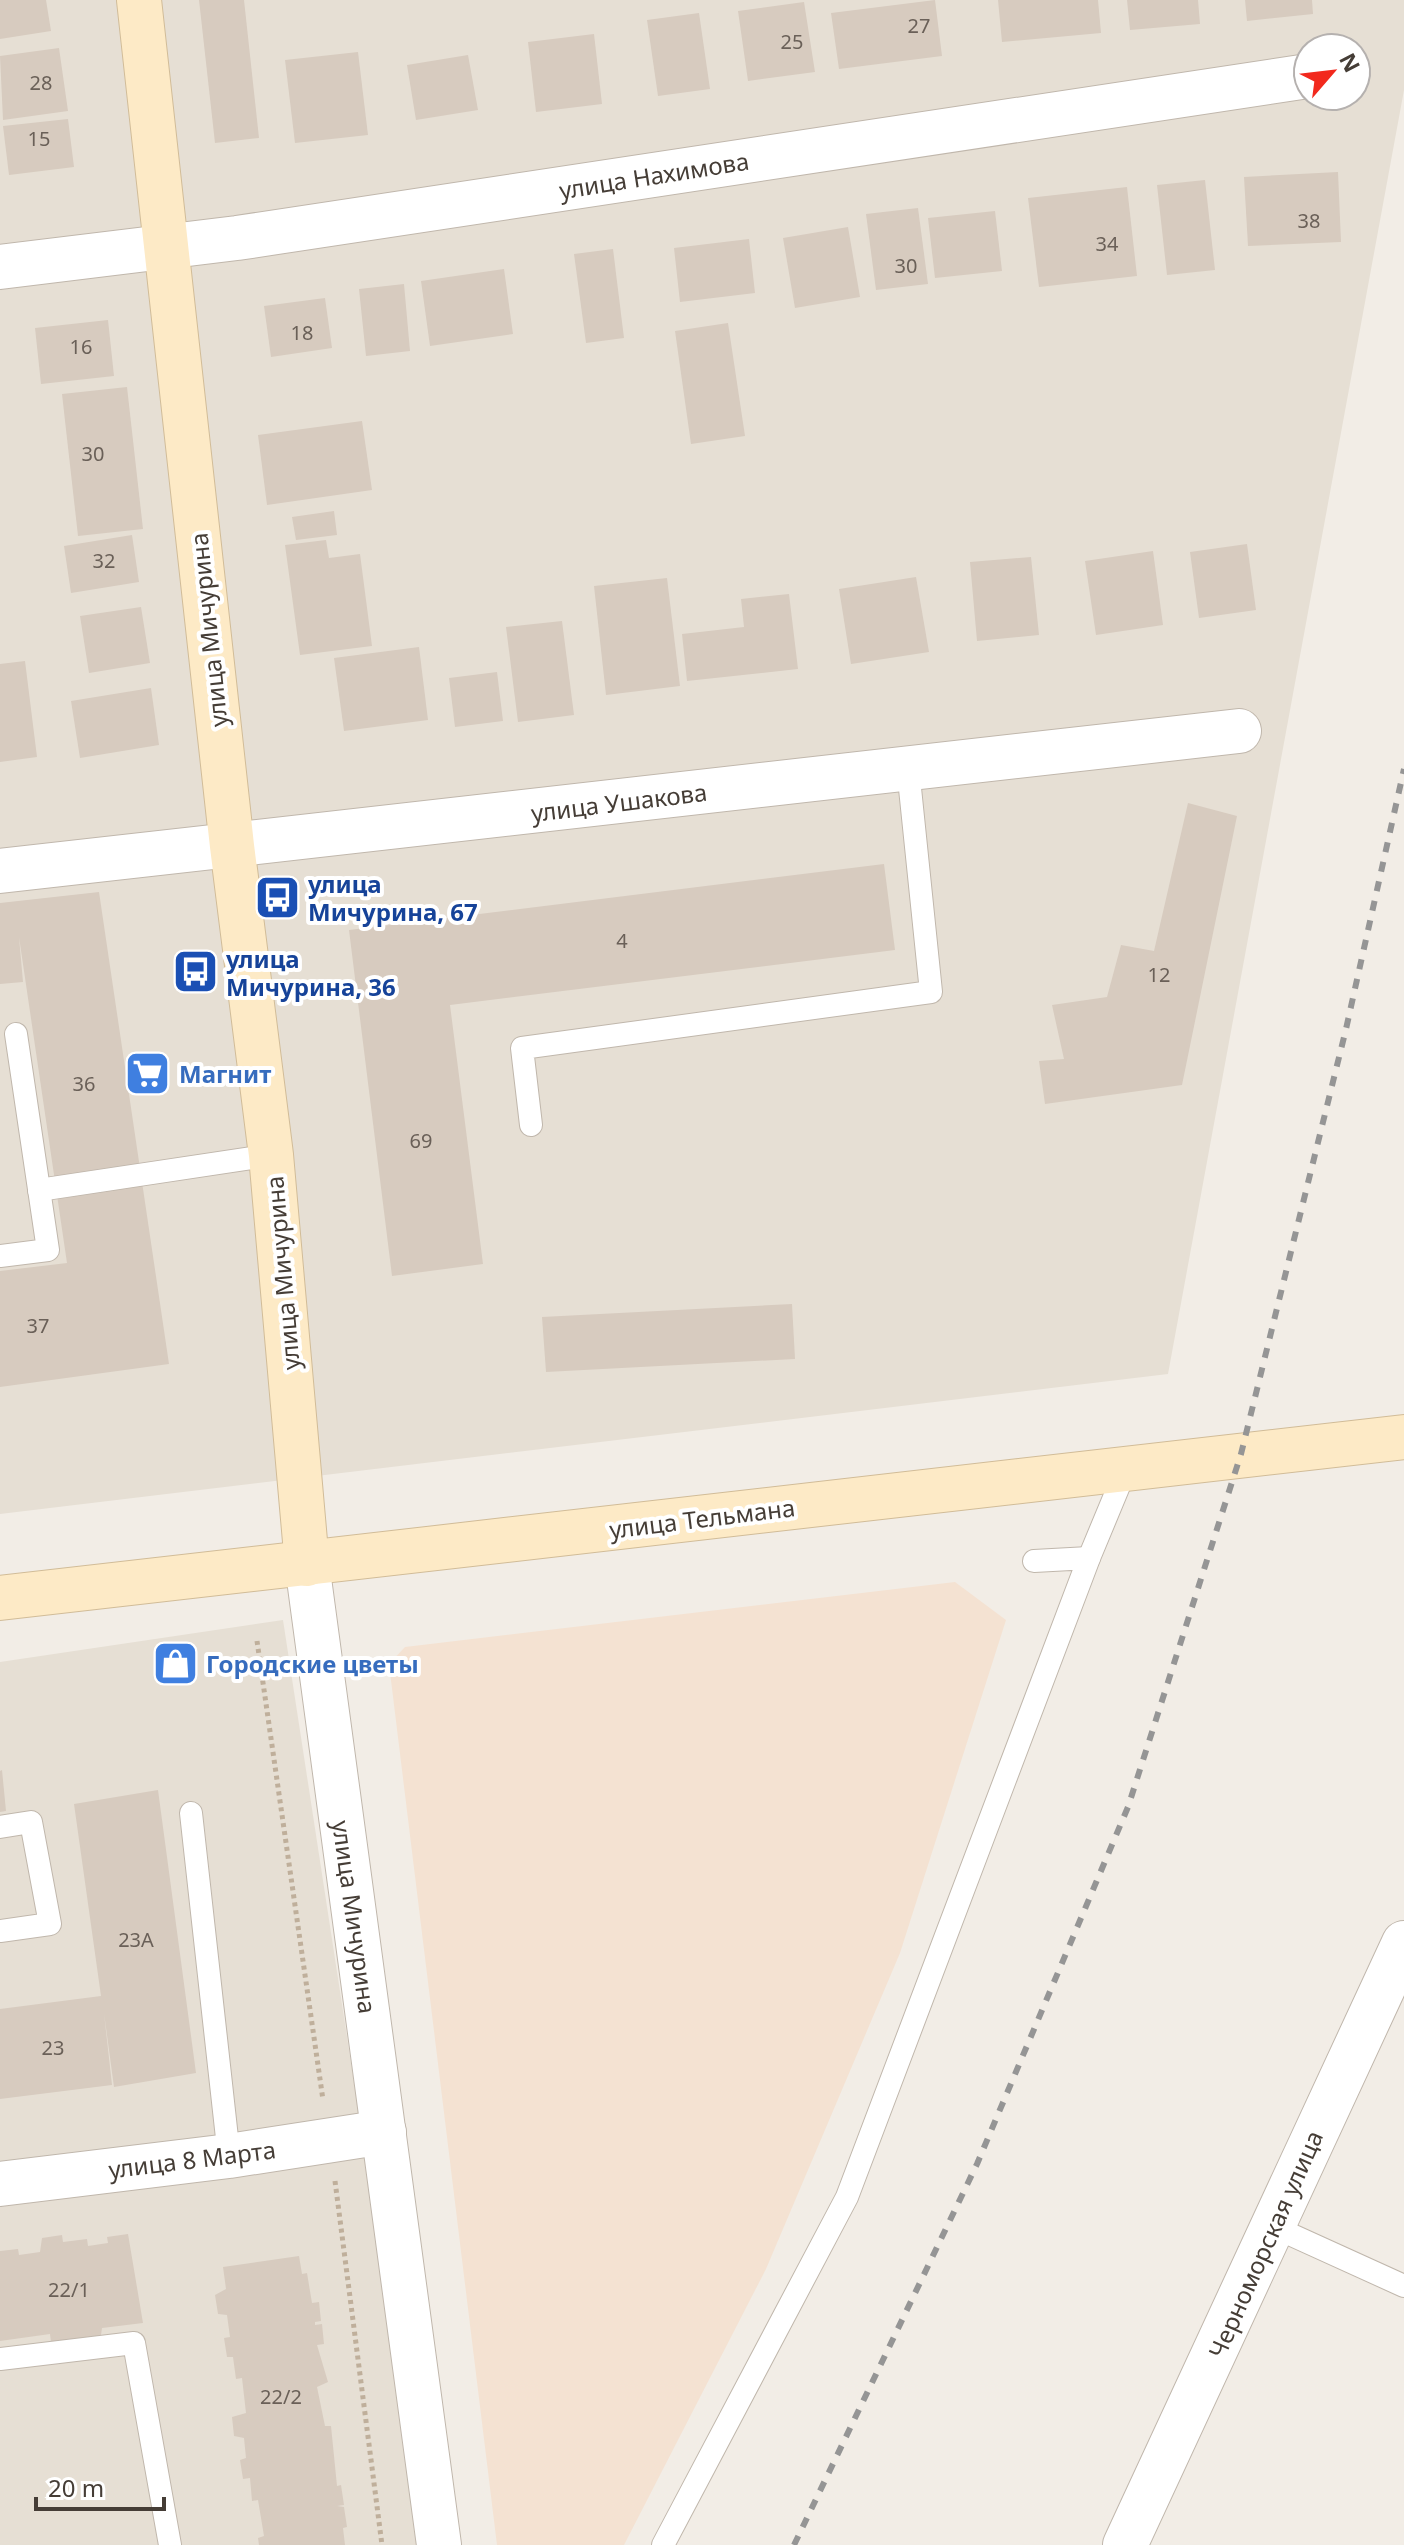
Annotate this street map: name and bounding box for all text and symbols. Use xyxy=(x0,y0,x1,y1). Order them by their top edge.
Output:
house number: 27 xyxy=(908,12,930,39)
house number: 25 xyxy=(781,28,803,55)
north arrow xyxy=(1292,32,1372,112)
text: N xyxy=(1333,47,1368,77)
house number: 28 xyxy=(30,69,52,96)
house number: 15 xyxy=(28,125,50,152)
street label: улица Нахимова xyxy=(557,144,751,206)
house number: 38 xyxy=(1298,207,1320,234)
house number: 34 xyxy=(1096,230,1119,257)
house number: 30 xyxy=(895,252,917,279)
house number: 18 xyxy=(291,319,313,346)
house number: 16 xyxy=(70,333,92,360)
house number: 30 xyxy=(82,440,104,467)
street label: улица Мичурина xyxy=(181,531,235,729)
house number: 32 xyxy=(93,547,115,574)
street label: улица Ушакова xyxy=(529,775,709,829)
place label: улица Мичурина, 67 xyxy=(307,867,478,928)
bus stop icon: улица Мичурина, 67 xyxy=(253,873,301,921)
house number: 4 xyxy=(616,927,628,954)
place label: улица Мичурина, 36 xyxy=(225,942,396,1003)
bus stop icon: улица Мичурина, 36 xyxy=(171,948,219,996)
house number: 12 xyxy=(1148,961,1170,988)
supermarket icon: Магнит xyxy=(124,1049,172,1097)
place label: Магнит xyxy=(179,1057,271,1090)
house number: 36 xyxy=(73,1070,95,1097)
house number: 69 xyxy=(410,1127,432,1154)
street label: улица Мичурина xyxy=(257,1174,307,1372)
house number: 37 xyxy=(27,1312,49,1339)
street label: улица Тельмана xyxy=(607,1490,797,1546)
shop icon: Городские цветы xyxy=(151,1639,199,1687)
place label: Городские цветы xyxy=(206,1647,419,1680)
street label: улица Мичурина xyxy=(325,1818,385,2016)
house number: 23А xyxy=(118,1926,154,1953)
house number: 23 xyxy=(42,2034,64,2061)
street label: Черноморская улица xyxy=(1200,2125,1330,2363)
street label: улица 8 Марта xyxy=(107,2132,277,2186)
house number: 22/1 xyxy=(48,2276,90,2303)
house number: 22/2 xyxy=(260,2383,302,2410)
scale bar xyxy=(36,2461,164,2511)
text: 20 m xyxy=(48,2471,104,2504)

